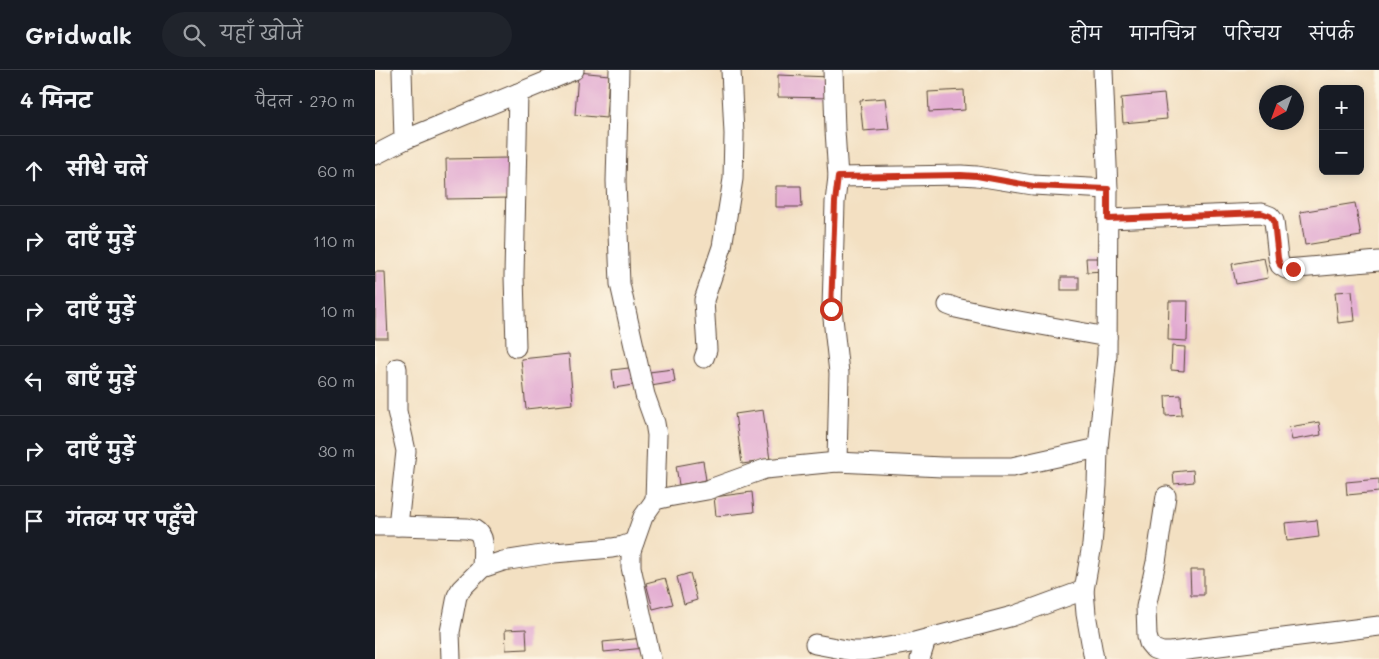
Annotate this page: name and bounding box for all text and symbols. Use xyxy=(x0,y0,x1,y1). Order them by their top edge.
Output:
search box xyxy=(162,12,512,57)
text: Gridwalk xyxy=(25,19,132,50)
text: यहाँ खोजें xyxy=(220,20,303,45)
icon: search xyxy=(180,21,208,49)
text: होम xyxy=(1070,21,1102,45)
text: मानचित्र xyxy=(1130,21,1196,45)
text: परिचय xyxy=(1224,21,1281,45)
text: संपर्क xyxy=(1309,21,1354,45)
north arrow xyxy=(1259,85,1304,130)
map controls xyxy=(1319,85,1364,175)
button: + xyxy=(1319,85,1364,130)
text: 4 मिनट xyxy=(20,86,92,113)
text: पैदल · 270 m xyxy=(255,90,355,111)
button: − xyxy=(1319,130,1364,175)
text: सीधे चलें xyxy=(67,156,147,181)
icon: ahead xyxy=(20,157,48,185)
text: 60 m xyxy=(318,160,355,181)
text: दाएँ मुड़ें xyxy=(67,226,135,251)
icon: right xyxy=(20,227,48,255)
text: 110 m xyxy=(313,230,355,251)
route end xyxy=(1282,258,1305,281)
text: दाएँ मुड़ें xyxy=(67,296,135,321)
icon: right xyxy=(20,297,48,325)
route start xyxy=(820,298,843,321)
text: 10 m xyxy=(320,300,355,321)
text: बाएँ मुड़ें xyxy=(67,366,136,391)
icon: left xyxy=(20,367,48,395)
text: 60 m xyxy=(318,370,355,391)
text: दाएँ मुड़ें xyxy=(67,436,135,461)
icon: right xyxy=(20,437,48,465)
text: 30 m xyxy=(318,440,355,461)
text: गंतव्य पर पहुँचे xyxy=(67,506,196,531)
icon: arrive xyxy=(20,507,48,535)

